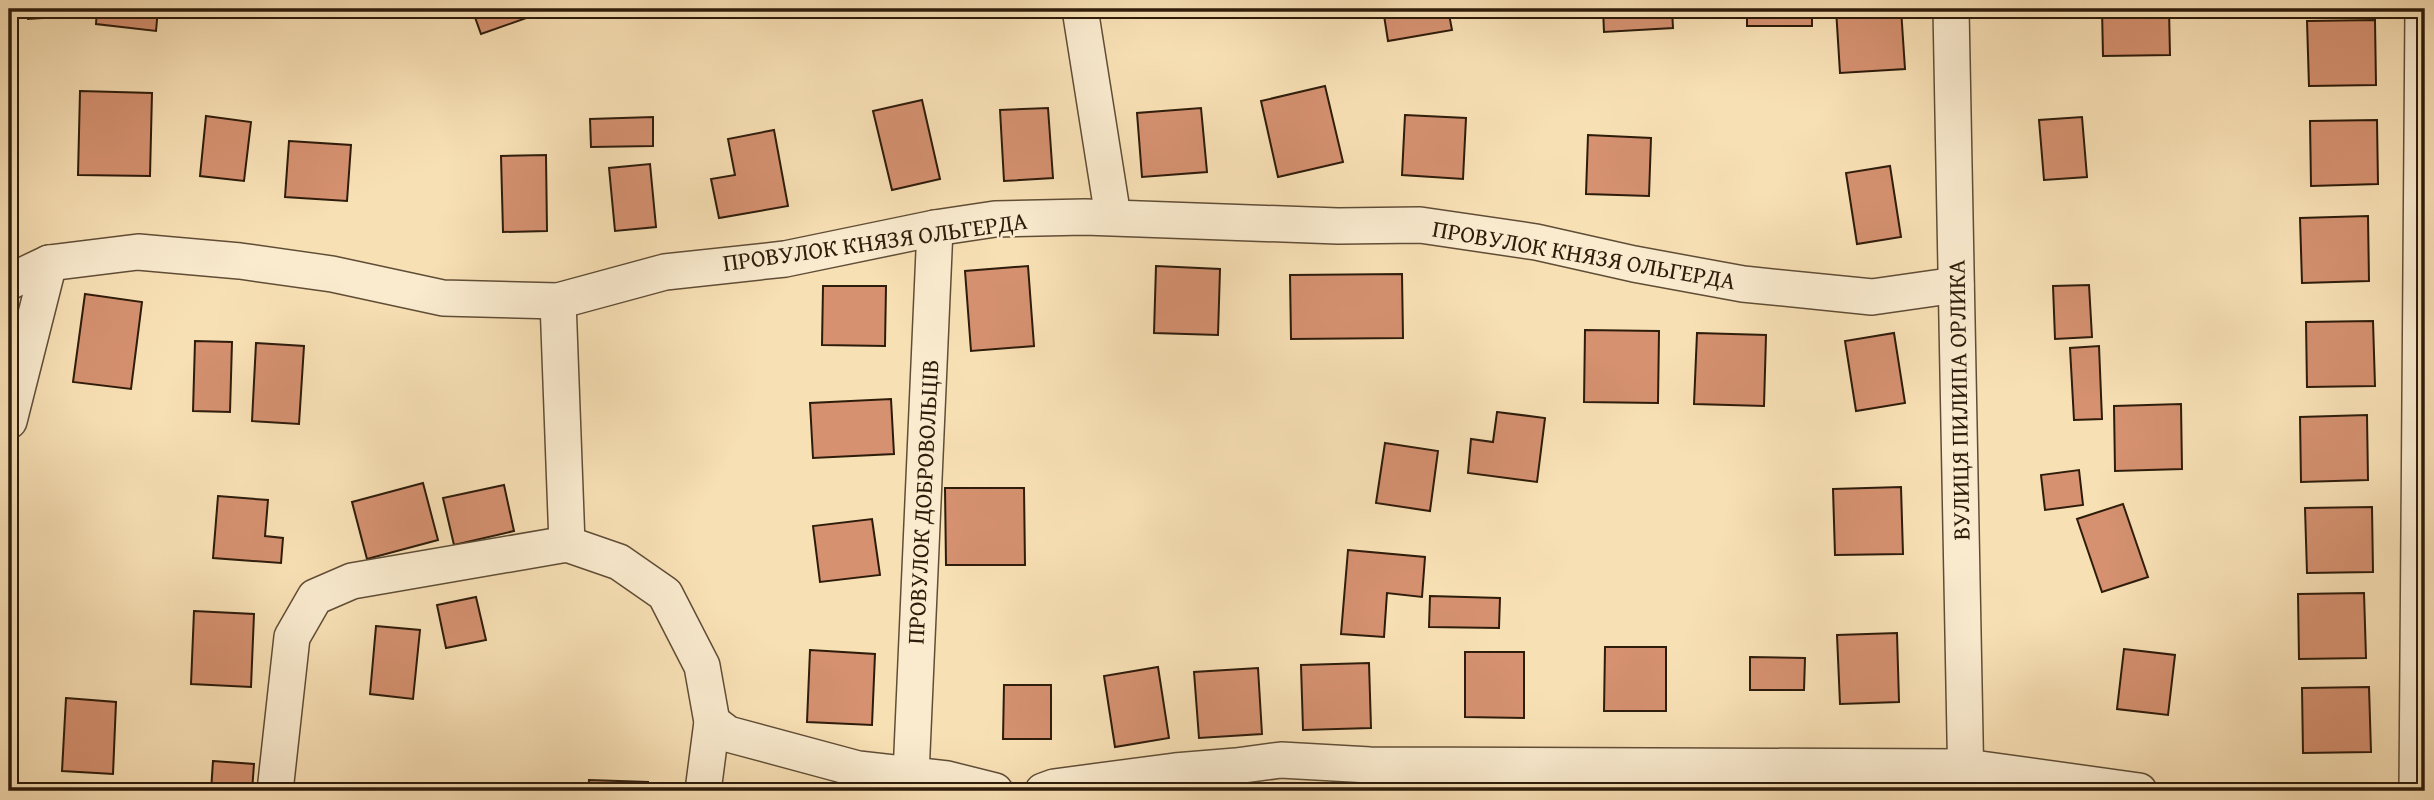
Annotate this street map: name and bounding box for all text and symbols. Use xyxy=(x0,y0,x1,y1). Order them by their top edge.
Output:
street label: ПРОВУЛОК КНЯЗЯ ОЛЬГЕРДА xyxy=(720,203,1030,280)
street label: ПРОВУЛОК КНЯЗЯ ОЛЬГЕРДА xyxy=(1430,211,1739,299)
street label: ВУЛИЦЯ ПИЛИПА ОРЛИКА xyxy=(1939,259,1978,541)
street label: ПРОВУЛОК ДОБРОВОЛЬЦІВ xyxy=(898,359,947,645)

